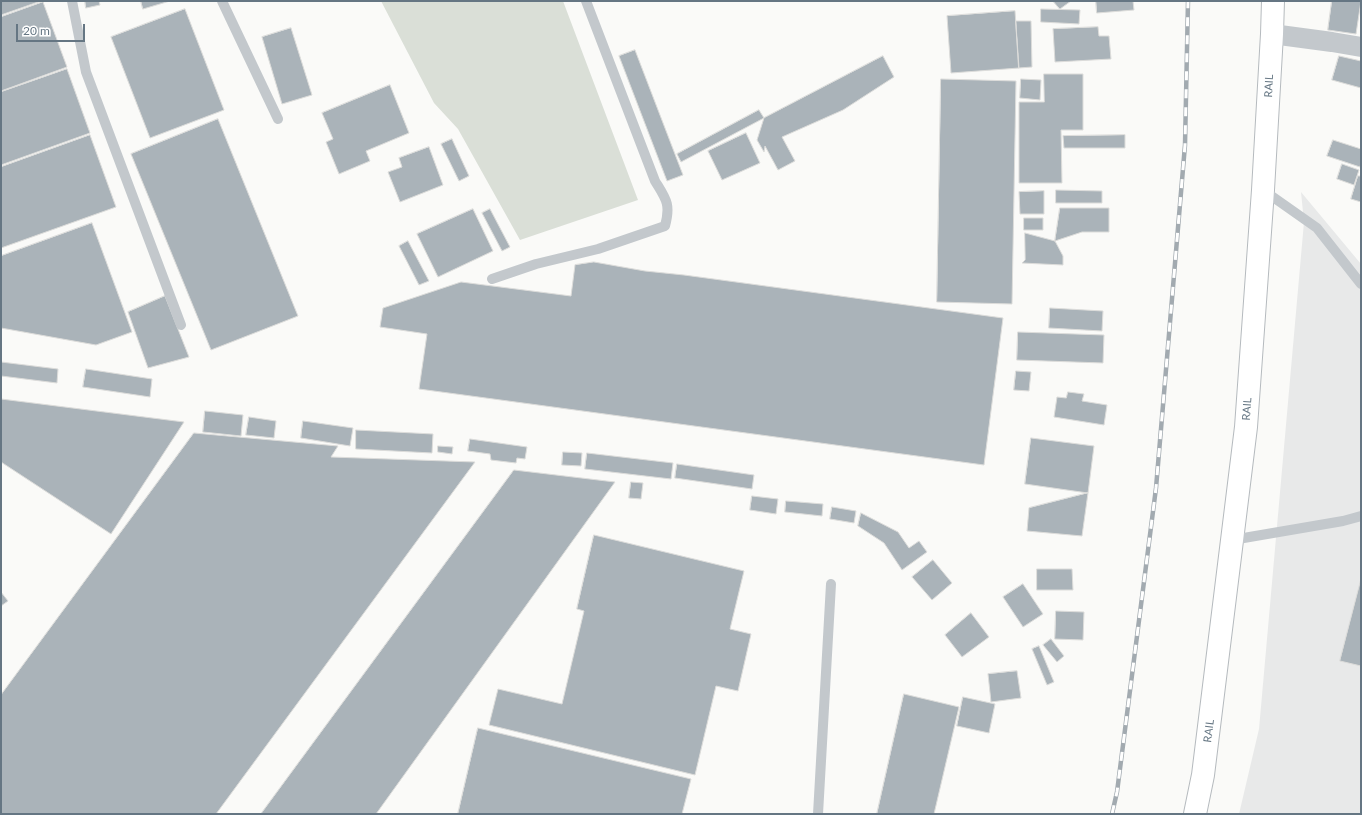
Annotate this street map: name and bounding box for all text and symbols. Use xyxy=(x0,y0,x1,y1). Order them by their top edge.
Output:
scale bar xyxy=(18,16,87,42)
text: 20 m xyxy=(23,23,50,38)
street label: RAIL xyxy=(1262,74,1276,98)
street label: RAIL xyxy=(1240,397,1254,421)
street label: RAIL xyxy=(1201,719,1217,743)

